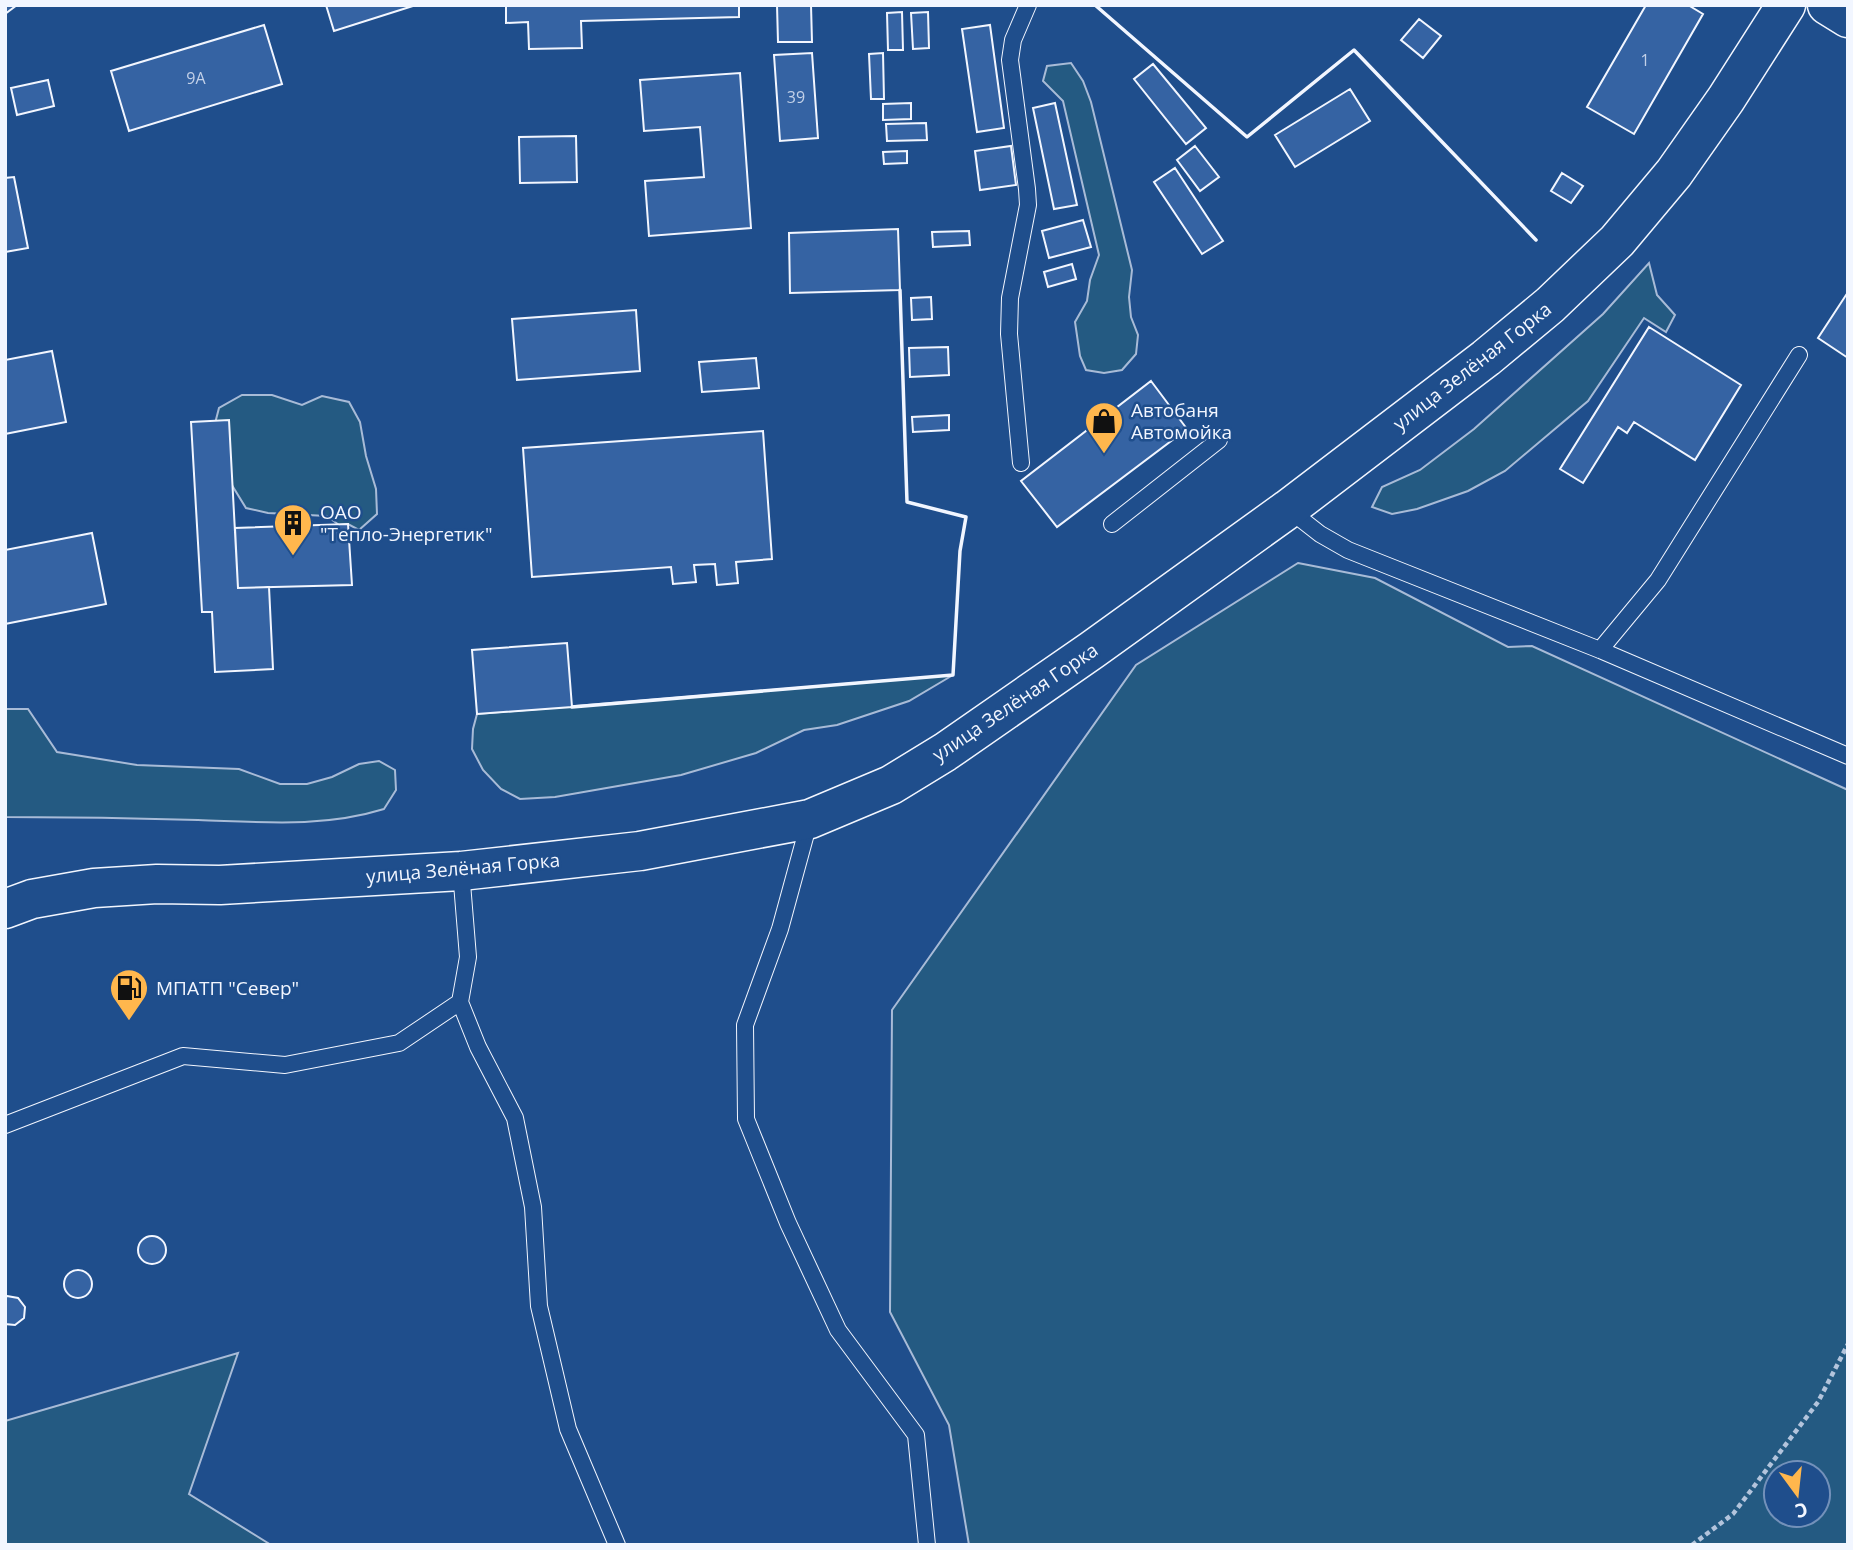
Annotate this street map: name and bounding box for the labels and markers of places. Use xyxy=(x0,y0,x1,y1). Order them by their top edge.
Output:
place label: Автобаня Автомойка xyxy=(1131,397,1232,445)
shop icon: Автобаня Автомойка xyxy=(1083,400,1125,455)
place label: ОАО "Тепло-Энергетик" xyxy=(320,499,492,547)
building icon: ОАО "Тепло-Энергетик" xyxy=(272,502,314,557)
fuel station icon: МПАТП "Север" xyxy=(108,967,150,1022)
place label: МПАТП "Север" xyxy=(156,975,299,1001)

